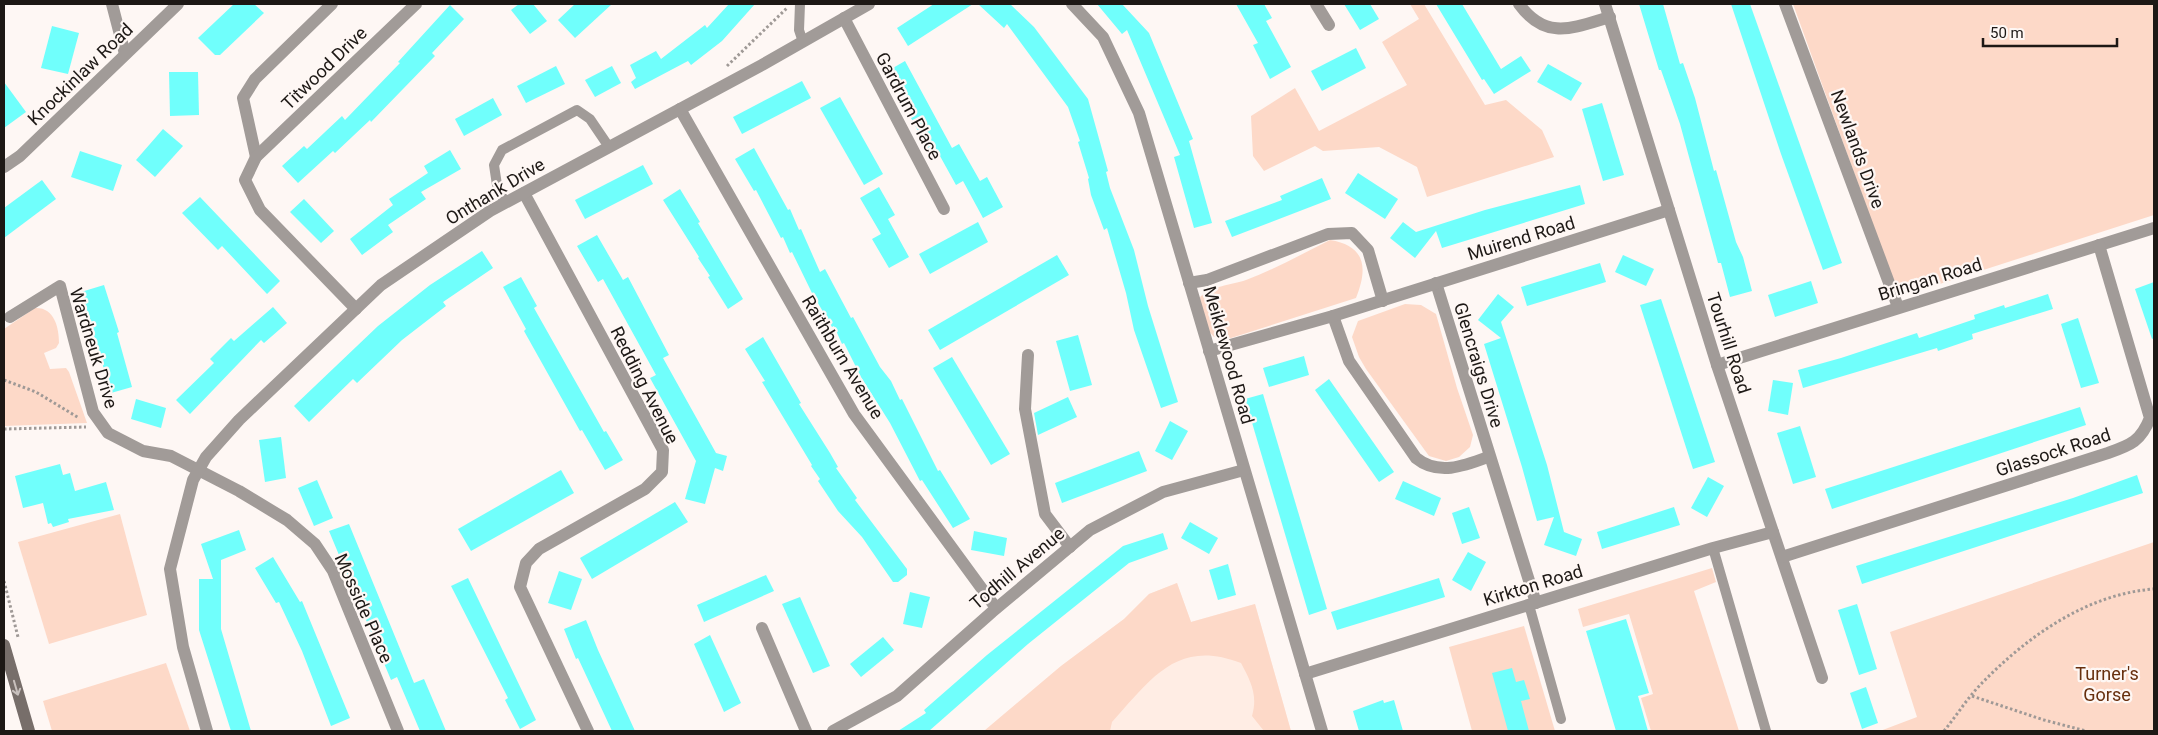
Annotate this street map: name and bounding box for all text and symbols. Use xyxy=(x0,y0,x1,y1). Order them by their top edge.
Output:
scale bar xyxy=(1983,15,2117,47)
street label: Knockinlaw Road xyxy=(23,19,137,129)
street label: Titwood Drive xyxy=(277,22,371,114)
text: 50 m xyxy=(1990,24,2024,42)
street label: Gardrum Place xyxy=(872,49,946,163)
street label: Newlands Drive xyxy=(1827,87,1889,211)
street label: Onthank Drive xyxy=(442,153,548,229)
street label: Muirend Road xyxy=(1465,212,1577,264)
street label: Bringan Road xyxy=(1876,253,1984,305)
street label: Meiklewood Road xyxy=(1199,284,1259,426)
street label: Wardneuk Drive xyxy=(66,285,122,411)
street label: Tourhill Road xyxy=(1703,290,1755,396)
street label: Raithburn Avenue xyxy=(798,291,888,423)
street label: Glencraigs Drive xyxy=(1450,300,1508,430)
street label: Redding Avenue xyxy=(606,323,684,447)
street label: Glassock Road xyxy=(1993,424,2113,480)
street label: Todhill Avenue xyxy=(966,522,1068,614)
street label: Mosside Place xyxy=(330,550,398,666)
street label: Kirkton Road xyxy=(1481,560,1585,610)
park label: Turner's Gorse xyxy=(2075,663,2139,705)
one-way arrow xyxy=(12,680,22,696)

